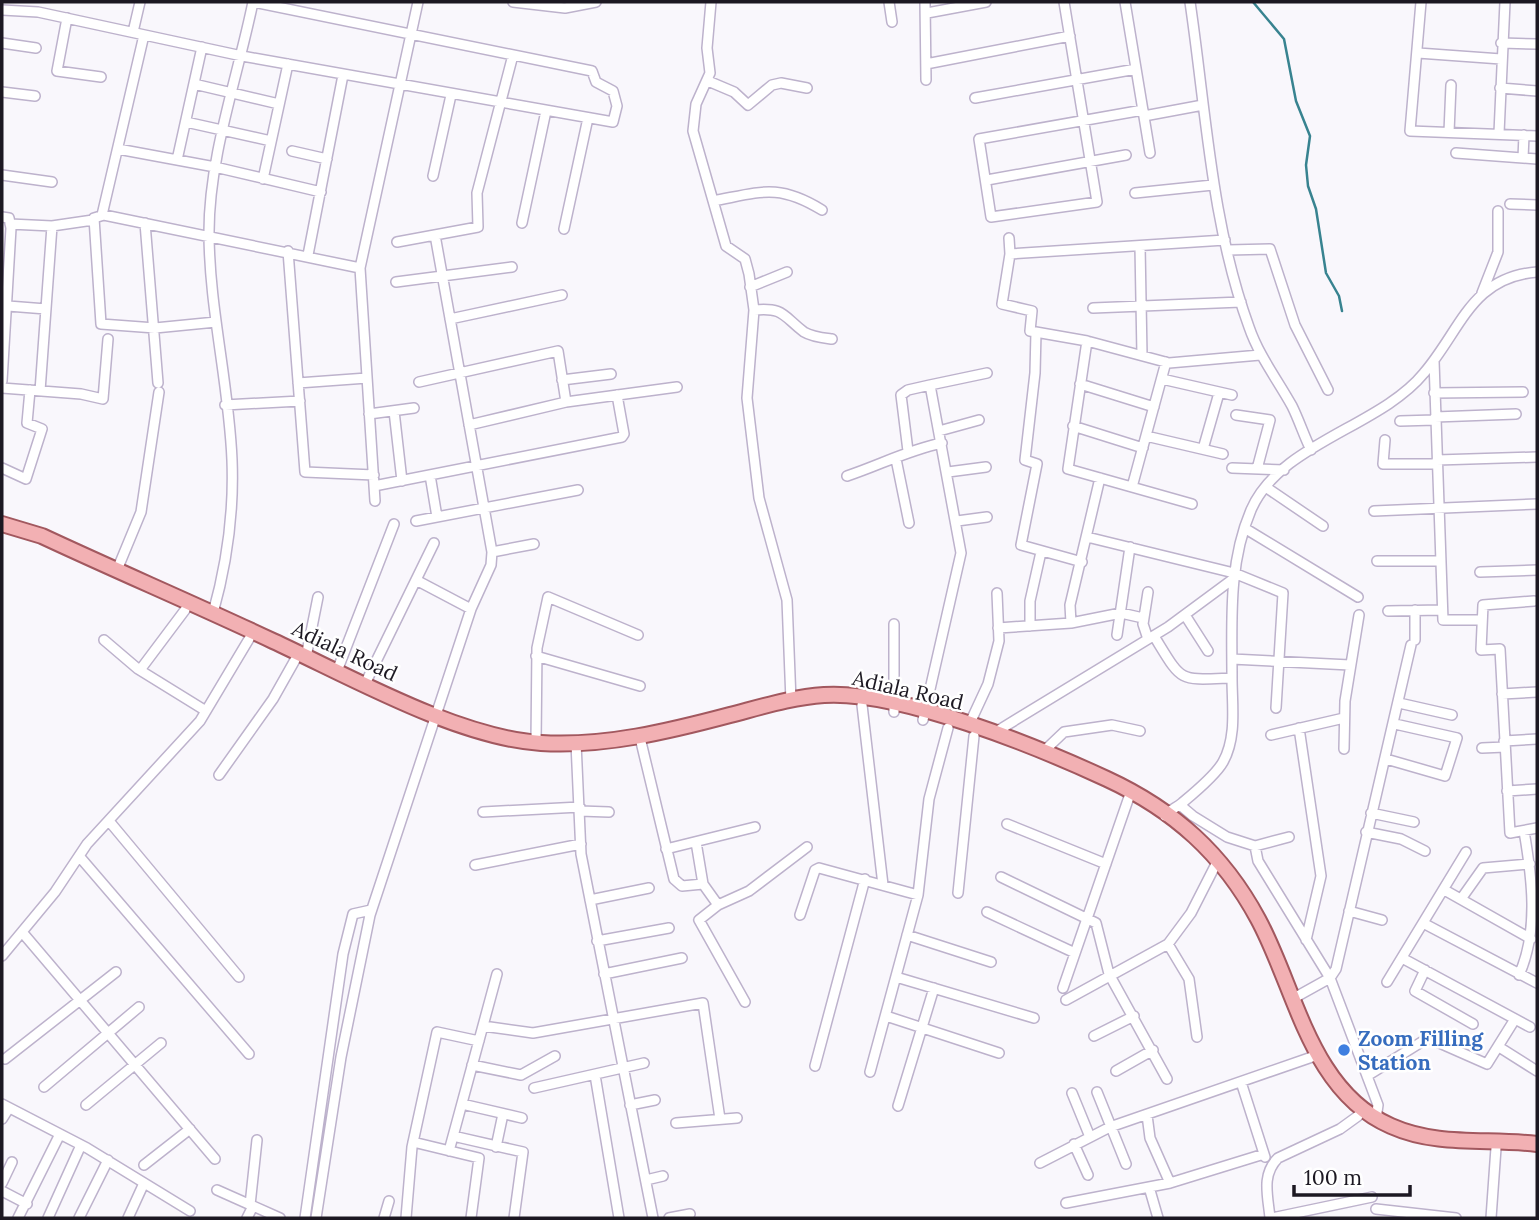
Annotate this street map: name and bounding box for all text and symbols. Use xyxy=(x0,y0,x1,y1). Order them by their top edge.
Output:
street label: Adiala Road xyxy=(287,614,402,687)
street label: Adiala Road xyxy=(849,664,966,716)
place label: Zoom Filling Station xyxy=(1358,1025,1484,1076)
marker: Zoom Filling Station xyxy=(1336,1042,1352,1058)
scale bar xyxy=(1294,1154,1410,1198)
text: 100 m xyxy=(1304,1164,1362,1191)

